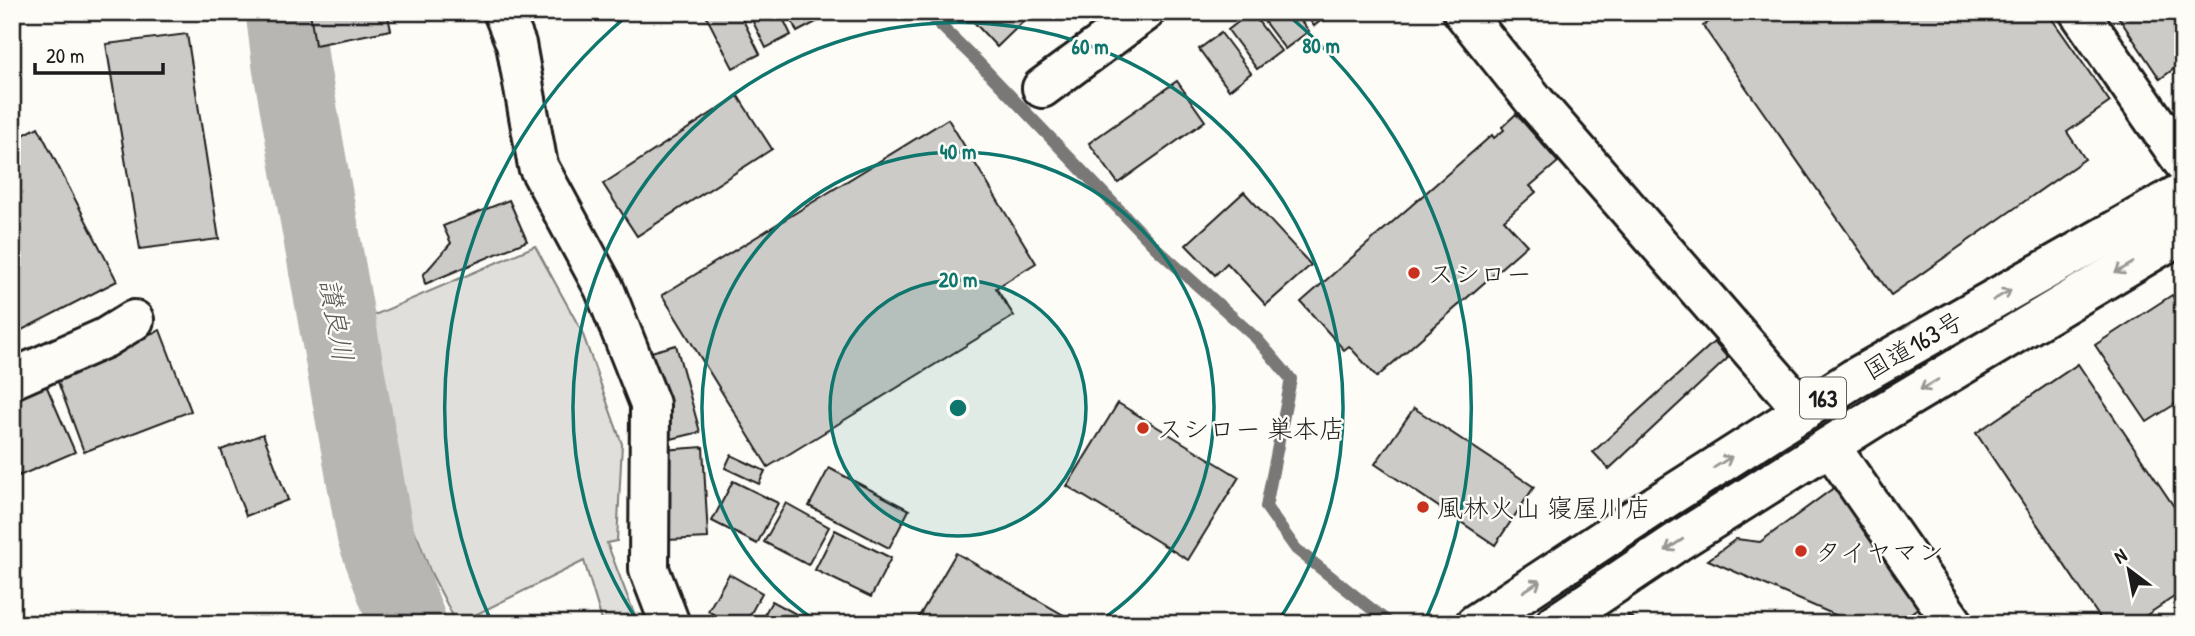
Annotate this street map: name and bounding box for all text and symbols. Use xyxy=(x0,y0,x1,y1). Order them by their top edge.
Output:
text: 80 m xyxy=(1302,31,1340,60)
scale bar xyxy=(35,32,163,76)
text: 60 m xyxy=(1072,32,1108,61)
text: 20 m xyxy=(46,41,84,70)
text: 40 m xyxy=(940,137,976,166)
place label: スシロー xyxy=(1428,256,1532,291)
one-way arrow xyxy=(2115,261,2135,275)
text: 20 m xyxy=(939,265,977,294)
marker: スシロー xyxy=(1406,265,1422,281)
water label: 讃良川 xyxy=(311,275,363,365)
one-way arrow xyxy=(1991,288,2012,301)
street label: 国道163号 xyxy=(1857,302,1969,388)
road number: 163 xyxy=(1800,377,1846,418)
one-way arrow xyxy=(1920,378,1940,392)
centre of rings xyxy=(946,396,970,420)
place label: スシロー 巣本店 xyxy=(1157,411,1345,446)
marker: スシロー 巣本店 xyxy=(1135,420,1151,436)
one-way arrow xyxy=(1713,455,1732,469)
place label: 風林火山 寝屋川店 xyxy=(1437,490,1651,525)
marker: 風林火山 寝屋川店 xyxy=(1415,499,1431,515)
place label: タイヤマン xyxy=(1815,534,1944,569)
north arrow xyxy=(2094,534,2164,604)
one-way arrow xyxy=(1665,537,1684,552)
text: N xyxy=(2109,542,2131,569)
marker: タイヤマン xyxy=(1793,543,1809,559)
one-way arrow xyxy=(1522,579,1542,593)

